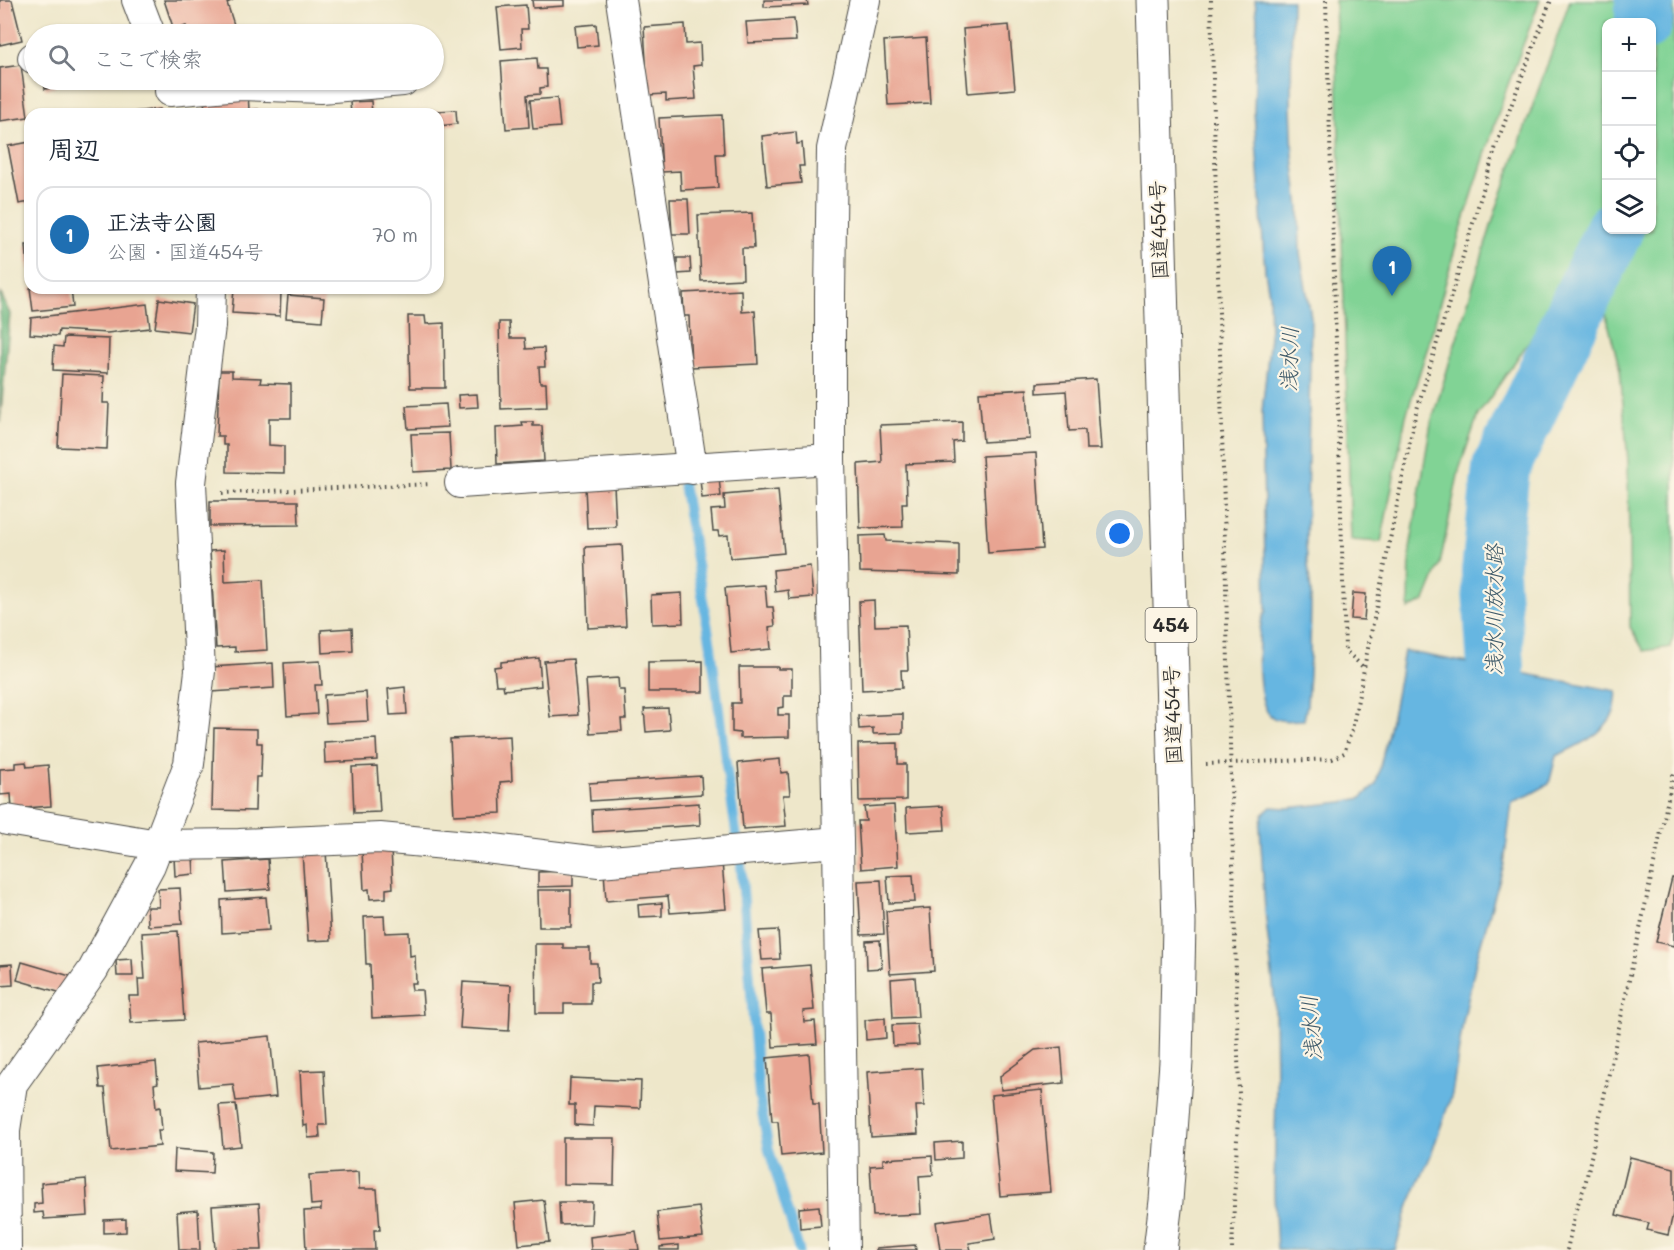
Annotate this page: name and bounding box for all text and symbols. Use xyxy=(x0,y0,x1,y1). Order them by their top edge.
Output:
map controls xyxy=(1602,18,1656,234)
button: + xyxy=(1602,18,1656,72)
search box xyxy=(24,24,444,90)
icon: search xyxy=(45,41,78,74)
text: ここで検索 xyxy=(93,44,203,73)
button: − xyxy=(1602,72,1656,126)
button: locate xyxy=(1602,126,1656,180)
text: 周辺 xyxy=(48,132,100,166)
street label: 国道454号 xyxy=(1142,180,1173,280)
button: layers xyxy=(1602,180,1656,234)
text: 正法寺公園 xyxy=(107,207,217,236)
text: 1 xyxy=(65,221,74,247)
text: 70 m xyxy=(372,221,418,247)
text: 公園 · 国道454号 xyxy=(107,238,264,264)
pin: 1 xyxy=(1372,246,1412,296)
water label: 浅水川 xyxy=(1273,326,1304,392)
your location xyxy=(1105,519,1134,548)
water label: 浅水川放水路 xyxy=(1479,542,1508,676)
road number: 454 xyxy=(1146,608,1196,642)
street label: 国道454号 xyxy=(1156,665,1187,765)
water label: 浅水川 xyxy=(1293,994,1328,1062)

